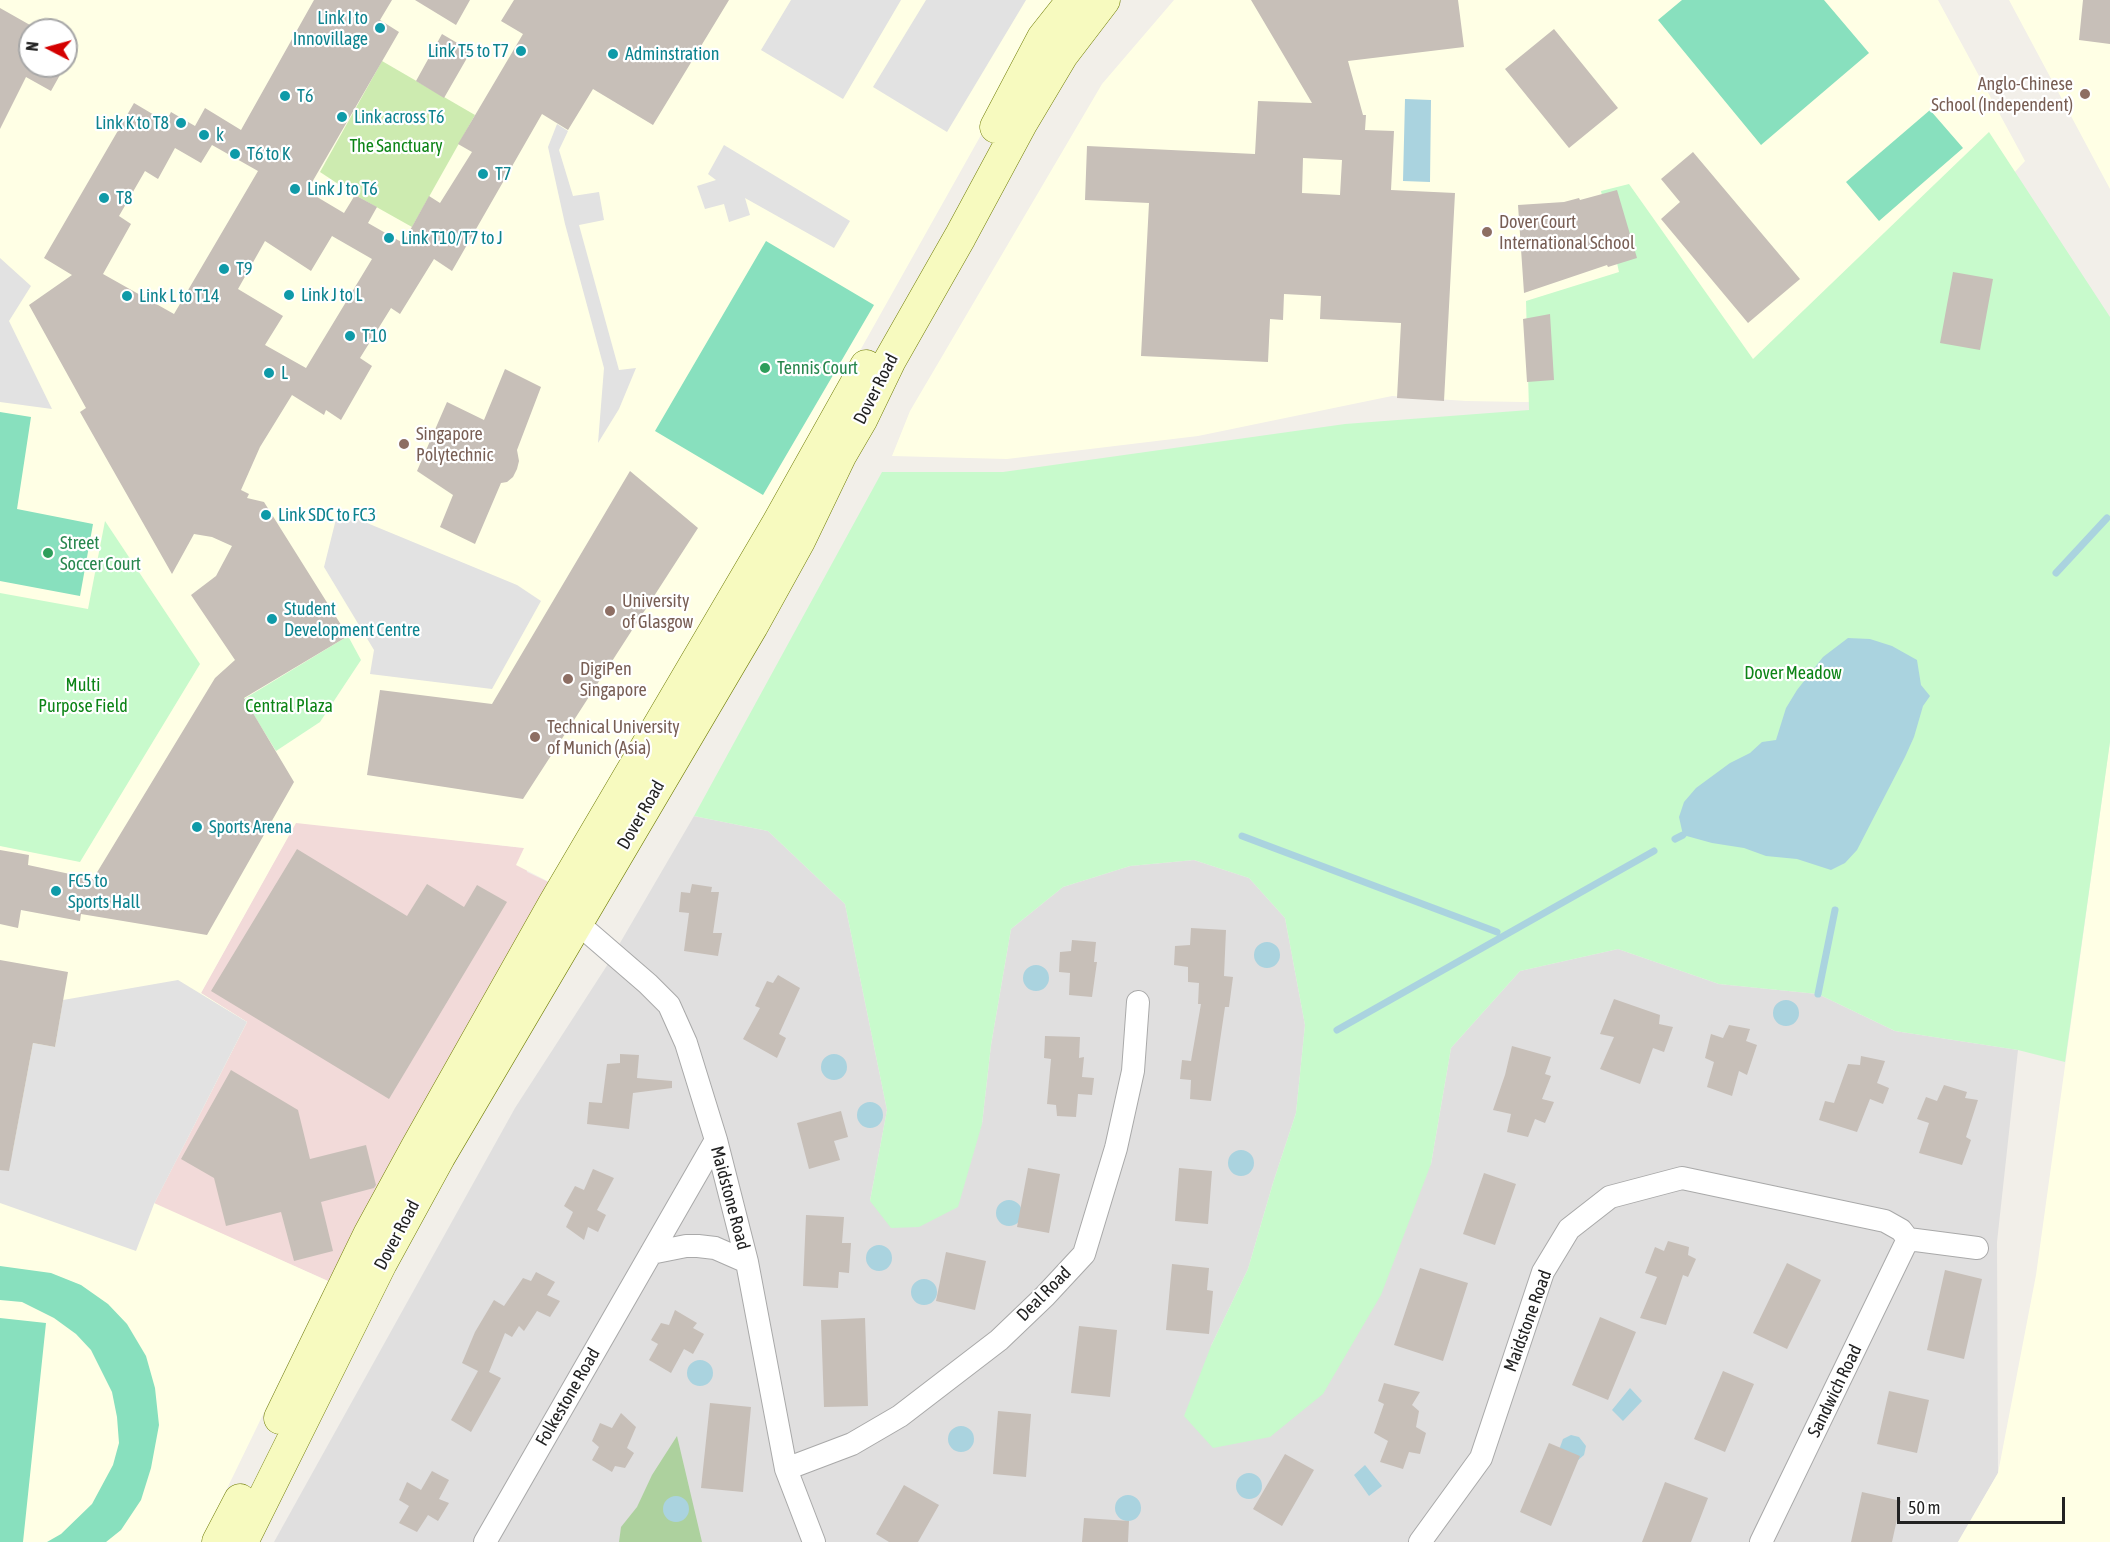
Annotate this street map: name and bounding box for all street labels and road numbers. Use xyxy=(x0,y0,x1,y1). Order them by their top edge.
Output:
street label: Dover Road xyxy=(849,350,903,428)
street label: Dover Road xyxy=(613,777,669,853)
street label: Maidstone Road xyxy=(706,1144,754,1252)
street label: Dover Road xyxy=(370,1196,424,1274)
street label: Deal Road xyxy=(1012,1262,1076,1326)
street label: Maidstone Road xyxy=(1500,1267,1556,1375)
street label: Sandwich Road xyxy=(1803,1341,1867,1441)
street label: Folkestone Road xyxy=(531,1344,605,1450)

